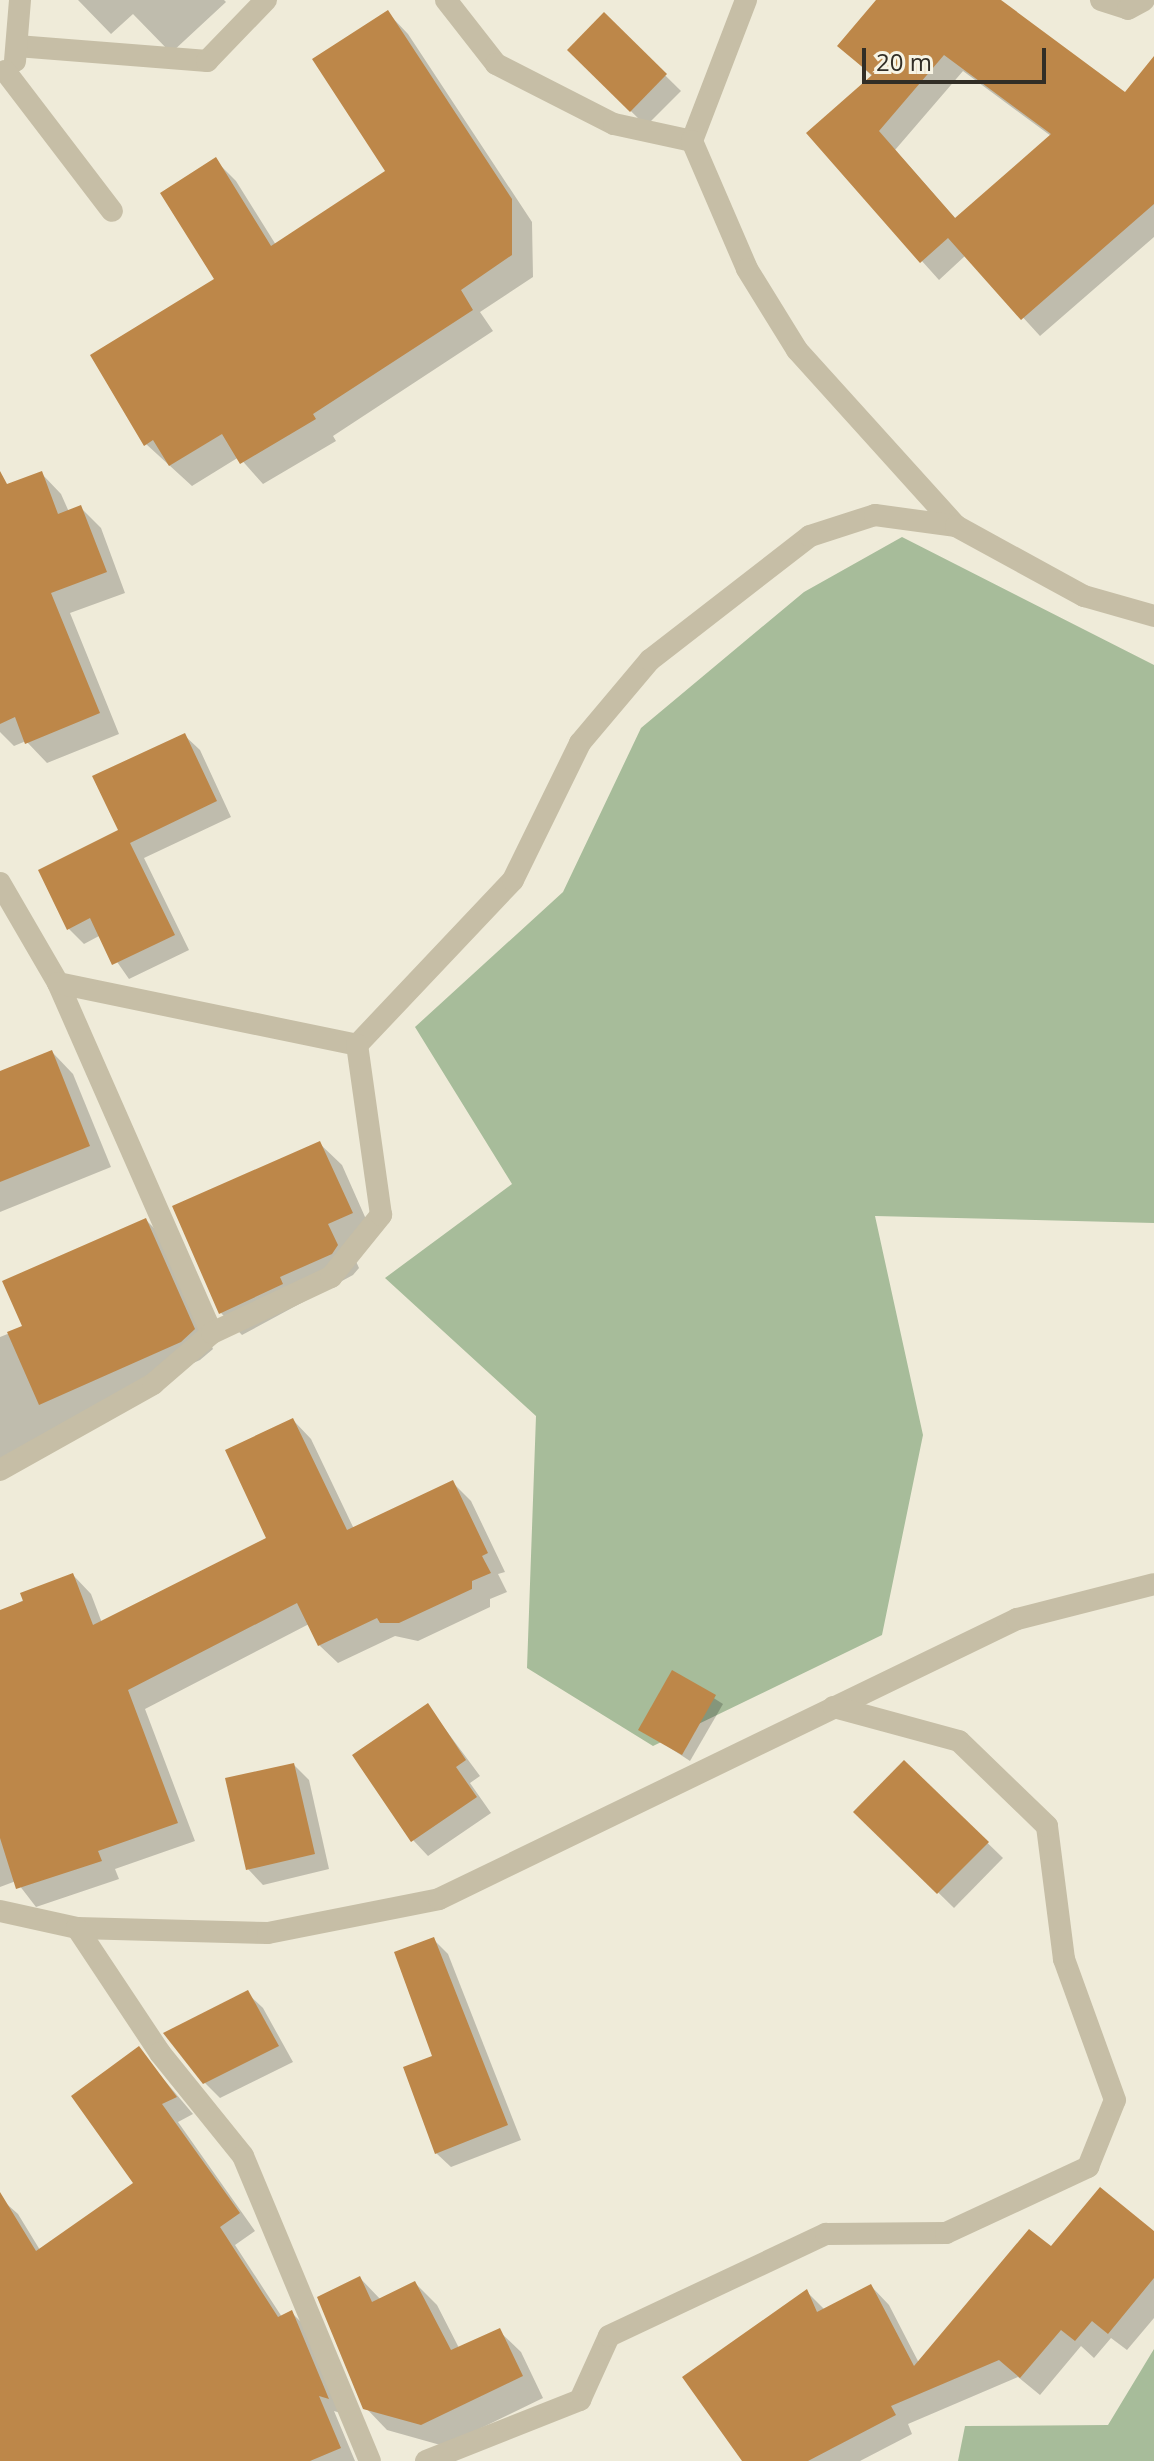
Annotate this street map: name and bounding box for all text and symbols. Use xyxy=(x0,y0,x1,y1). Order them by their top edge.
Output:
scale bar xyxy=(866,32,1050,82)
text: 20 m xyxy=(876,45,932,78)

